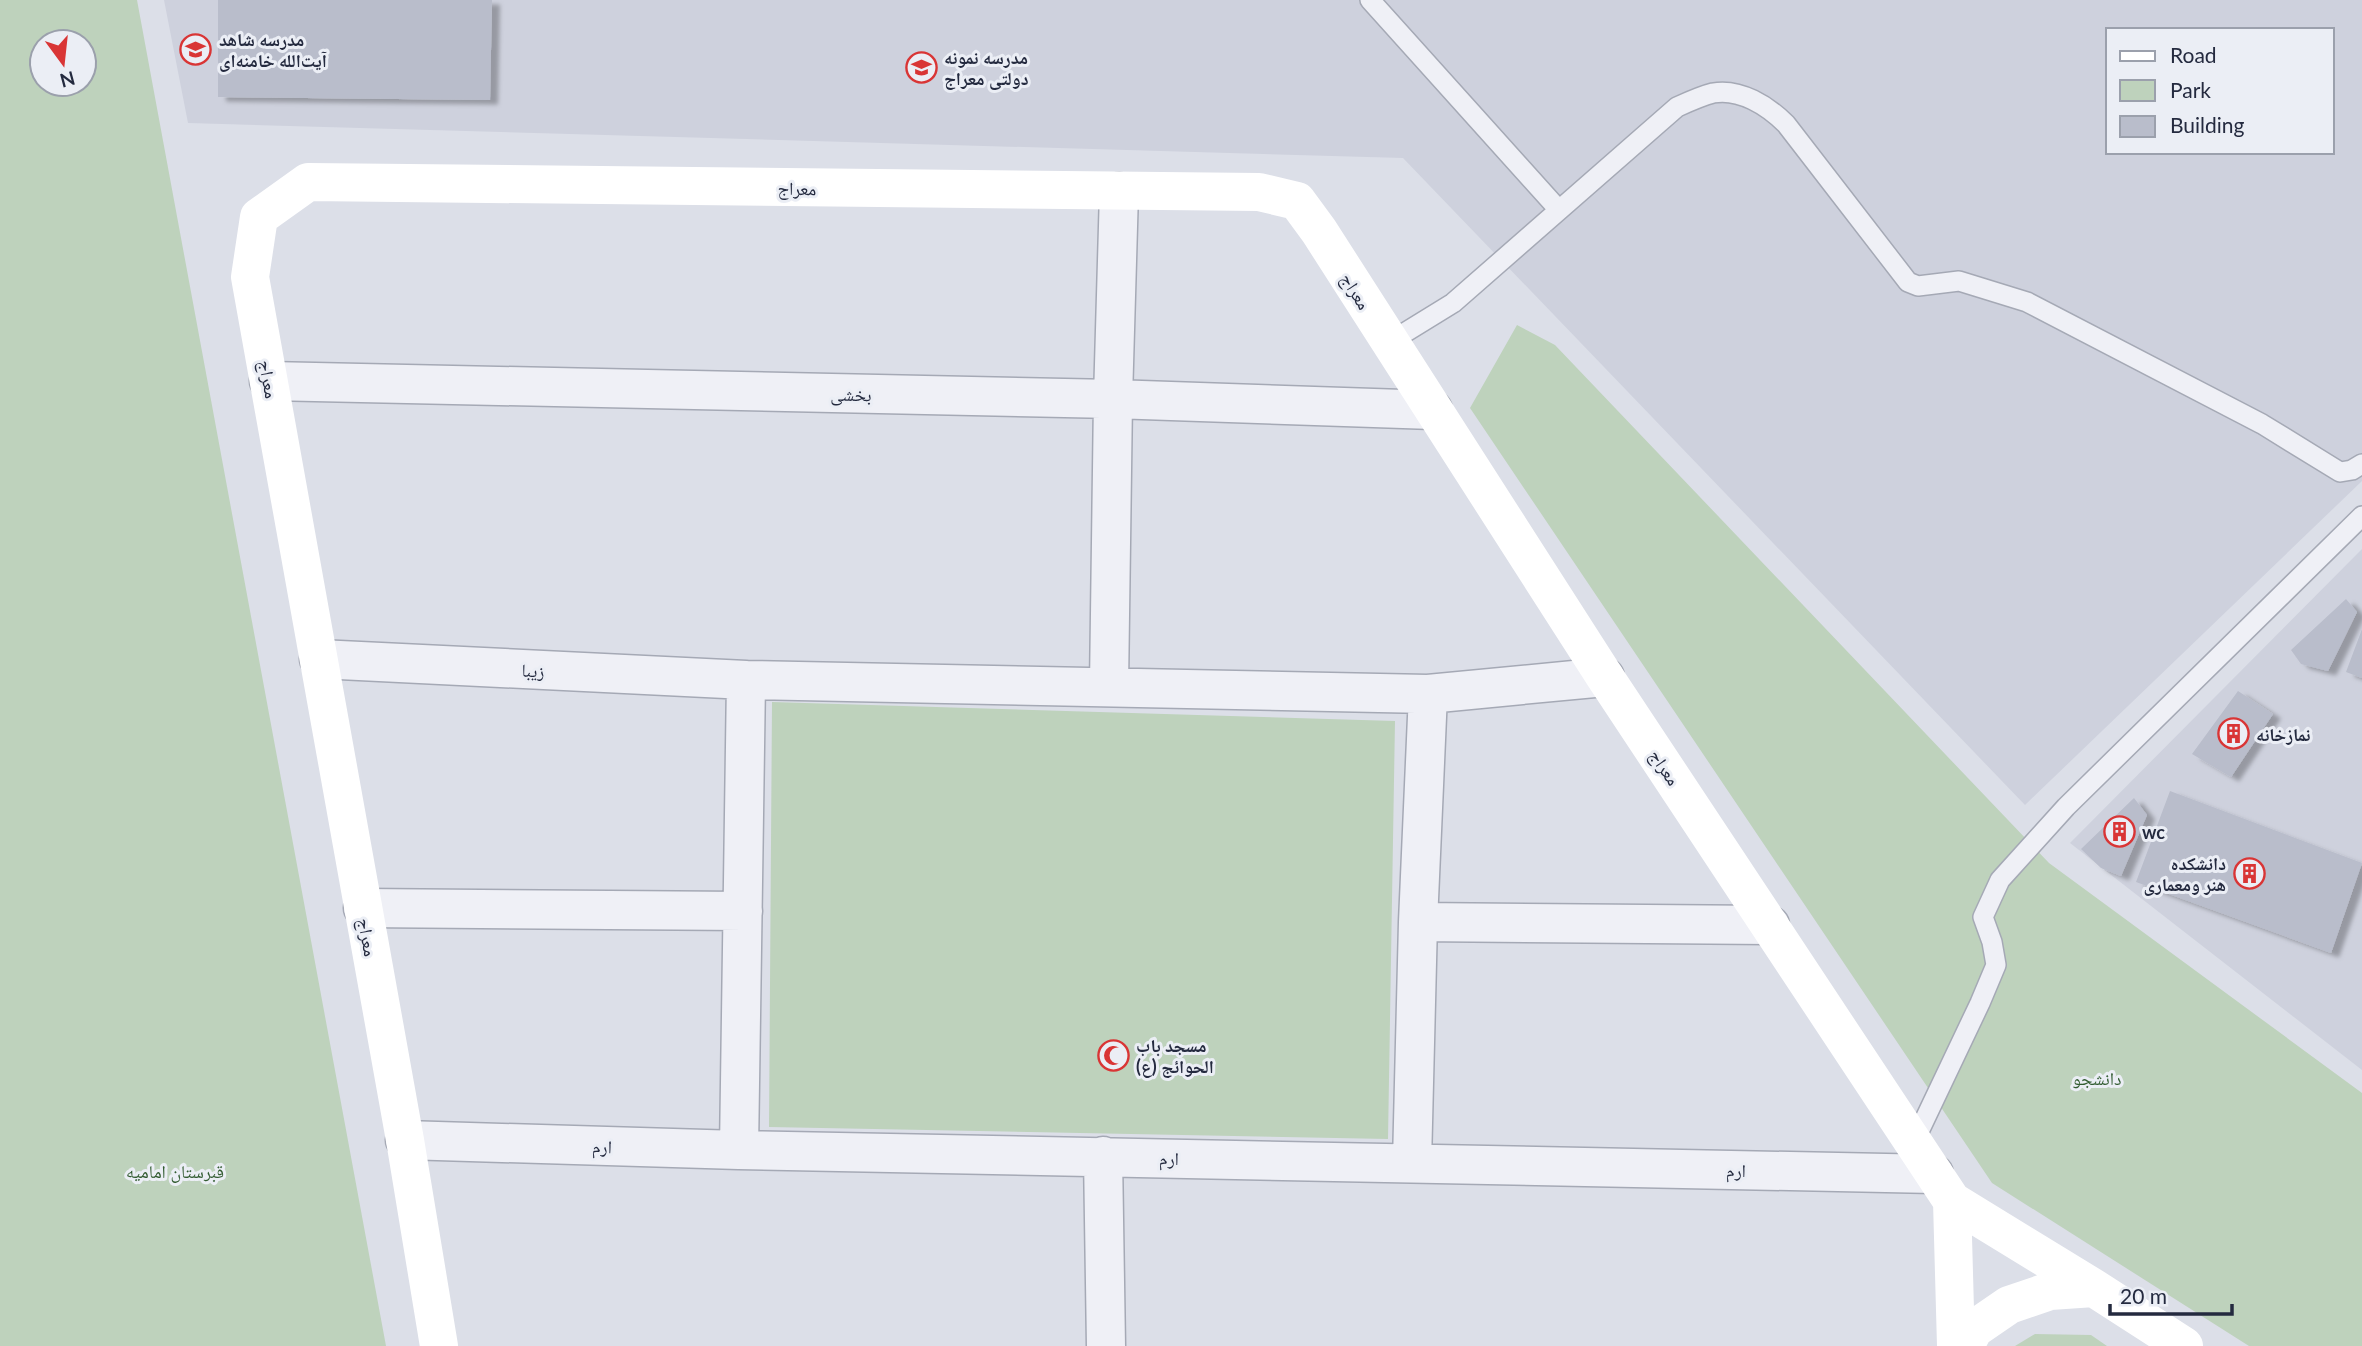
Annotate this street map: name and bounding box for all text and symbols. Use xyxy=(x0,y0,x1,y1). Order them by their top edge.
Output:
north arrow xyxy=(28,28,98,98)
place label: مدرسه شاهد آیت‌الله خامنه‌ای xyxy=(219,28,327,72)
legend xyxy=(2106,28,2334,154)
school or university icon: مدرسه شاهد آیت‌الله خامنه‌ای xyxy=(179,32,213,66)
text: Road xyxy=(2170,42,2217,67)
place label: مدرسه نمونه دولتی معراج xyxy=(944,46,1029,90)
school or university icon: مدرسه نمونه دولتی معراج xyxy=(904,50,938,84)
text: N xyxy=(57,67,78,93)
text: Park xyxy=(2170,77,2211,102)
text: Building xyxy=(2170,112,2245,137)
street label: معراج xyxy=(777,177,817,201)
street label: معراج xyxy=(1335,269,1376,314)
street label: معراج xyxy=(253,358,283,400)
street label: بخشی xyxy=(830,383,872,406)
street label: زیبا xyxy=(521,658,545,682)
building icon: نمازخانه xyxy=(2216,717,2250,751)
place label: نمازخانه xyxy=(2256,723,2311,745)
street label: معراج xyxy=(1643,745,1685,790)
building icon: wc xyxy=(2102,815,2136,849)
place label: wc xyxy=(2142,821,2165,843)
place label: دانشکده هنر ومعماری xyxy=(2144,852,2226,896)
building icon: دانشکده هنر ومعماری xyxy=(2232,856,2266,890)
street label: معراج xyxy=(352,916,382,958)
place label: مسجد باب الحوائج (ع) xyxy=(1136,1034,1214,1079)
mosque icon: مسجد باب الحوائج (ع) xyxy=(1096,1038,1130,1072)
park label: دانشجو xyxy=(2072,1067,2122,1089)
street label: ارم xyxy=(592,1135,612,1159)
street label: ارم xyxy=(1159,1147,1179,1171)
street label: ارم xyxy=(1726,1159,1746,1183)
park label: قبرستان امامیه xyxy=(126,1160,224,1183)
scale bar xyxy=(2110,1272,2232,1316)
text: 20 m xyxy=(2120,1283,2167,1308)

